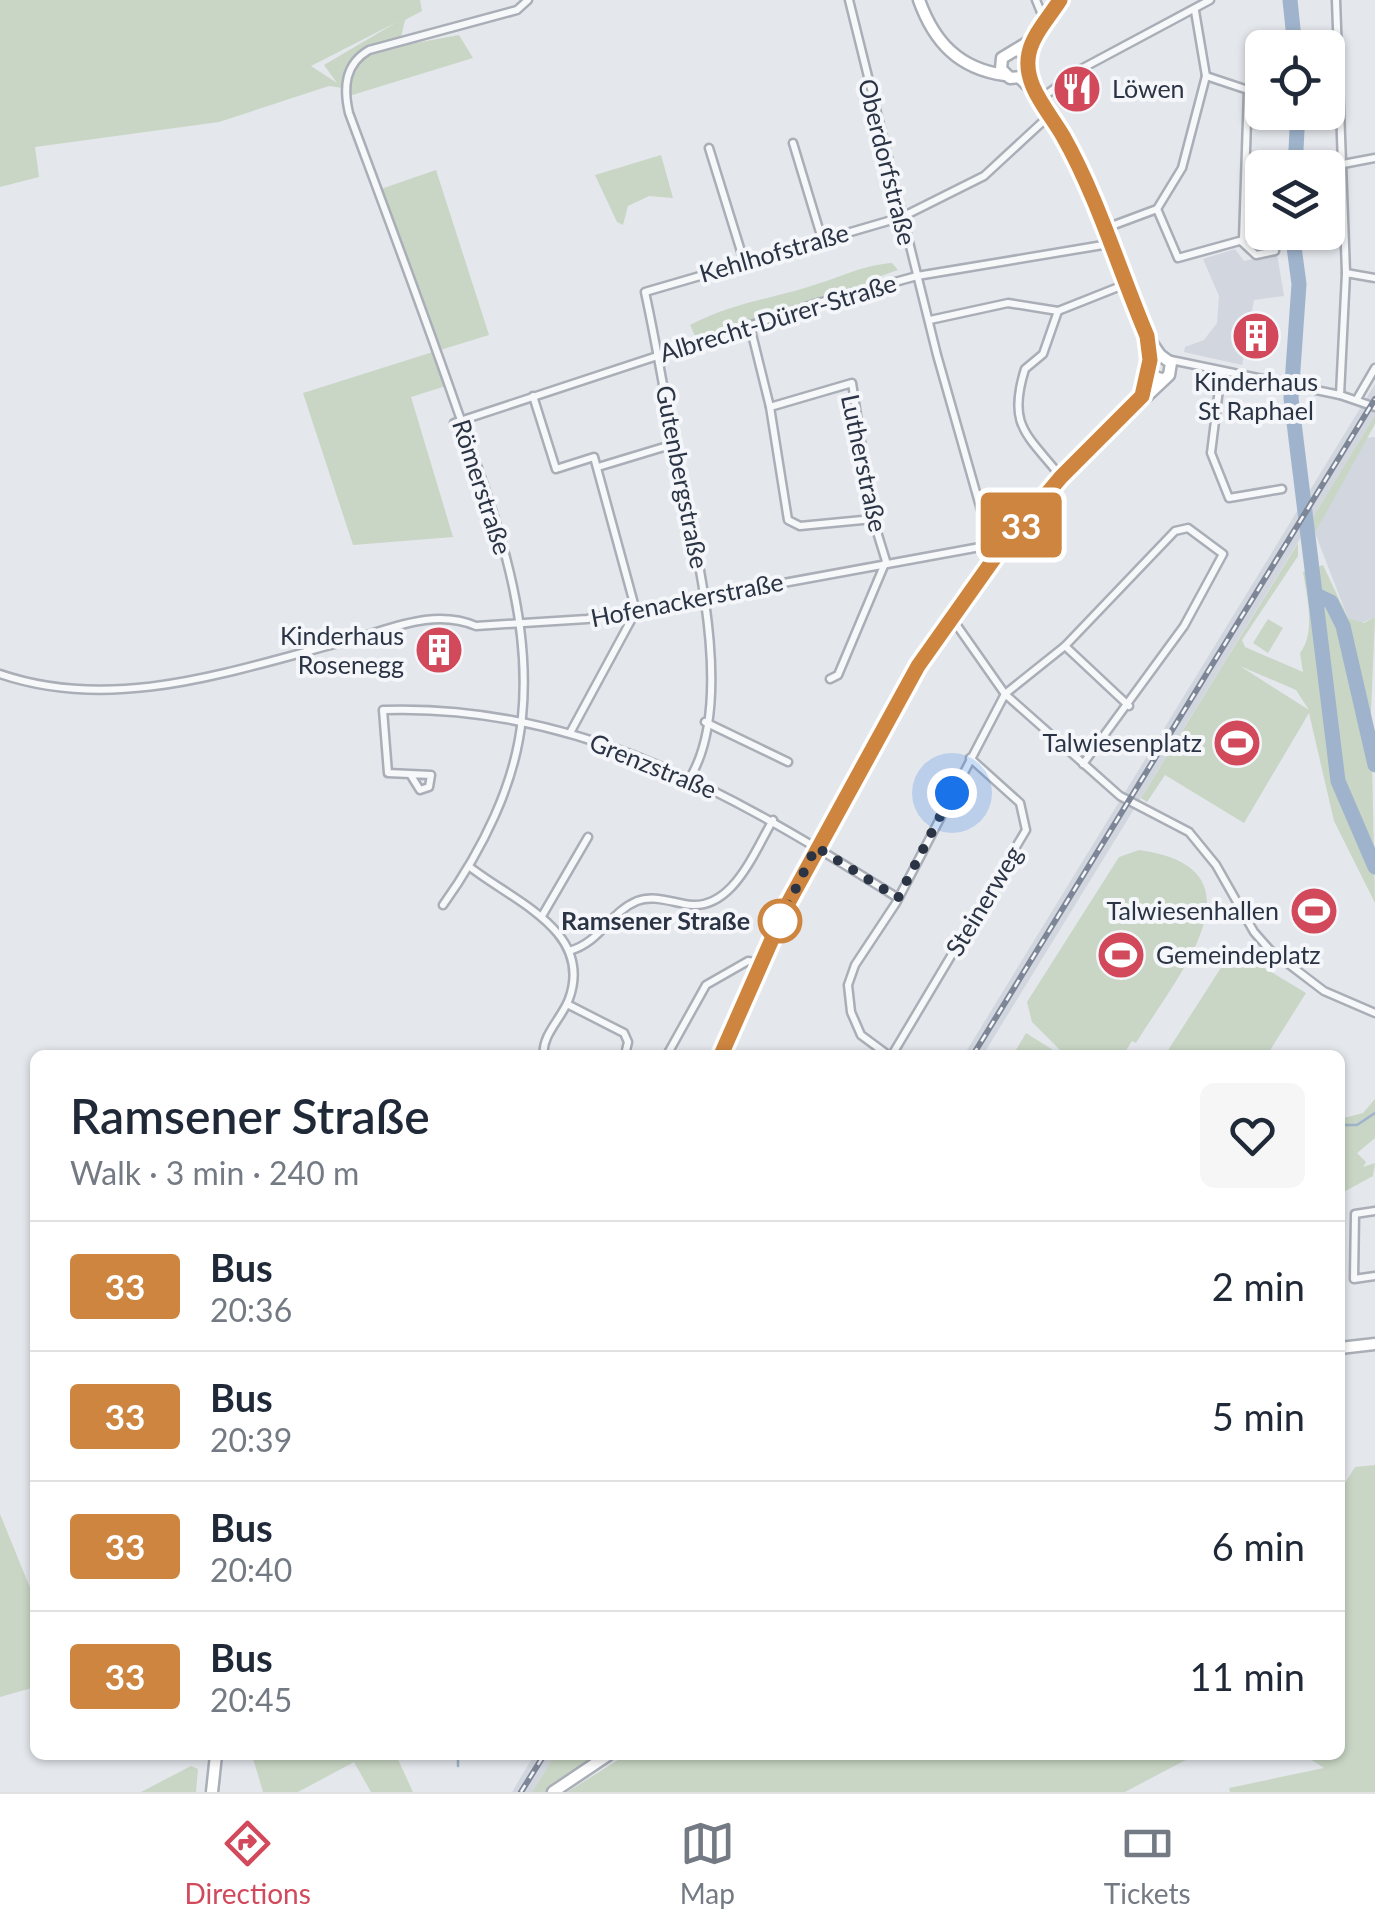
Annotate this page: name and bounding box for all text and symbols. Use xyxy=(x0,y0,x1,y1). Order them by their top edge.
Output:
map controls xyxy=(1245,30,1345,250)
button: locate xyxy=(1245,30,1345,130)
restaurant icon: Löwen xyxy=(1051,63,1103,115)
place label: Löwen xyxy=(1112,73,1185,103)
street label: Oberdorfstraße xyxy=(853,75,923,248)
button: layers xyxy=(1245,150,1345,250)
street label: Kehlhofstraße xyxy=(696,216,852,288)
street label: Albrecht-Dürer-Straße xyxy=(656,267,900,367)
building icon: Kinderhaus St Raphael xyxy=(1230,310,1282,362)
place label: Kinderhaus St Raphael xyxy=(1194,366,1318,425)
street label: Gutenbergstraße xyxy=(651,383,715,571)
street label: Lutherstraße xyxy=(836,391,894,534)
street label: Römerstraße xyxy=(447,415,519,558)
line badge: 33 xyxy=(976,492,1066,558)
text: 33 xyxy=(1001,504,1041,546)
street label: Hofenackerstraße xyxy=(588,566,786,632)
place label: Kinderhaus Rosenegg xyxy=(280,620,404,679)
building icon: Kinderhaus Rosenegg xyxy=(413,624,465,676)
sports icon: Talwiesenplatz xyxy=(1211,717,1263,769)
street label: Grenzstraße xyxy=(586,726,721,804)
place label: Talwiesenplatz xyxy=(1043,727,1202,757)
your location xyxy=(927,768,977,818)
street label: Steinerweg xyxy=(939,840,1028,961)
sports icon: Talwiesenhallen xyxy=(1288,885,1340,937)
place label: Talwiesenhallen xyxy=(1107,895,1279,925)
marker: Ramsener Straße xyxy=(759,900,801,942)
place label: Ramsener Straße xyxy=(561,905,750,935)
sports icon: Gemeindeplatz xyxy=(1095,929,1147,981)
place label: Gemeindeplatz xyxy=(1156,939,1321,969)
button: heart xyxy=(1200,1083,1305,1188)
text: Ramsener Straße xyxy=(70,1087,430,1144)
text: Walk · 3 min · 240 m xyxy=(70,1153,359,1192)
text: Bus xyxy=(210,1244,273,1290)
text: 2 min xyxy=(1212,1263,1305,1309)
text: 33 xyxy=(105,1265,145,1307)
text: 20:36 xyxy=(210,1290,292,1329)
text: Bus xyxy=(210,1374,273,1420)
text: 5 min xyxy=(1212,1393,1305,1439)
text: 33 xyxy=(105,1395,145,1437)
text: 20:39 xyxy=(210,1420,292,1459)
text: Bus xyxy=(210,1504,273,1550)
text: 6 min xyxy=(1212,1523,1305,1569)
text: 33 xyxy=(105,1525,145,1567)
text: 20:40 xyxy=(210,1550,292,1589)
text: Bus xyxy=(210,1634,273,1680)
text: 11 min xyxy=(1190,1653,1305,1699)
text: 33 xyxy=(105,1655,145,1697)
text: 20:45 xyxy=(210,1680,292,1719)
tab: Directions xyxy=(184,1816,311,1910)
tab: Map xyxy=(680,1816,735,1910)
tab: Tickets xyxy=(1104,1816,1191,1910)

